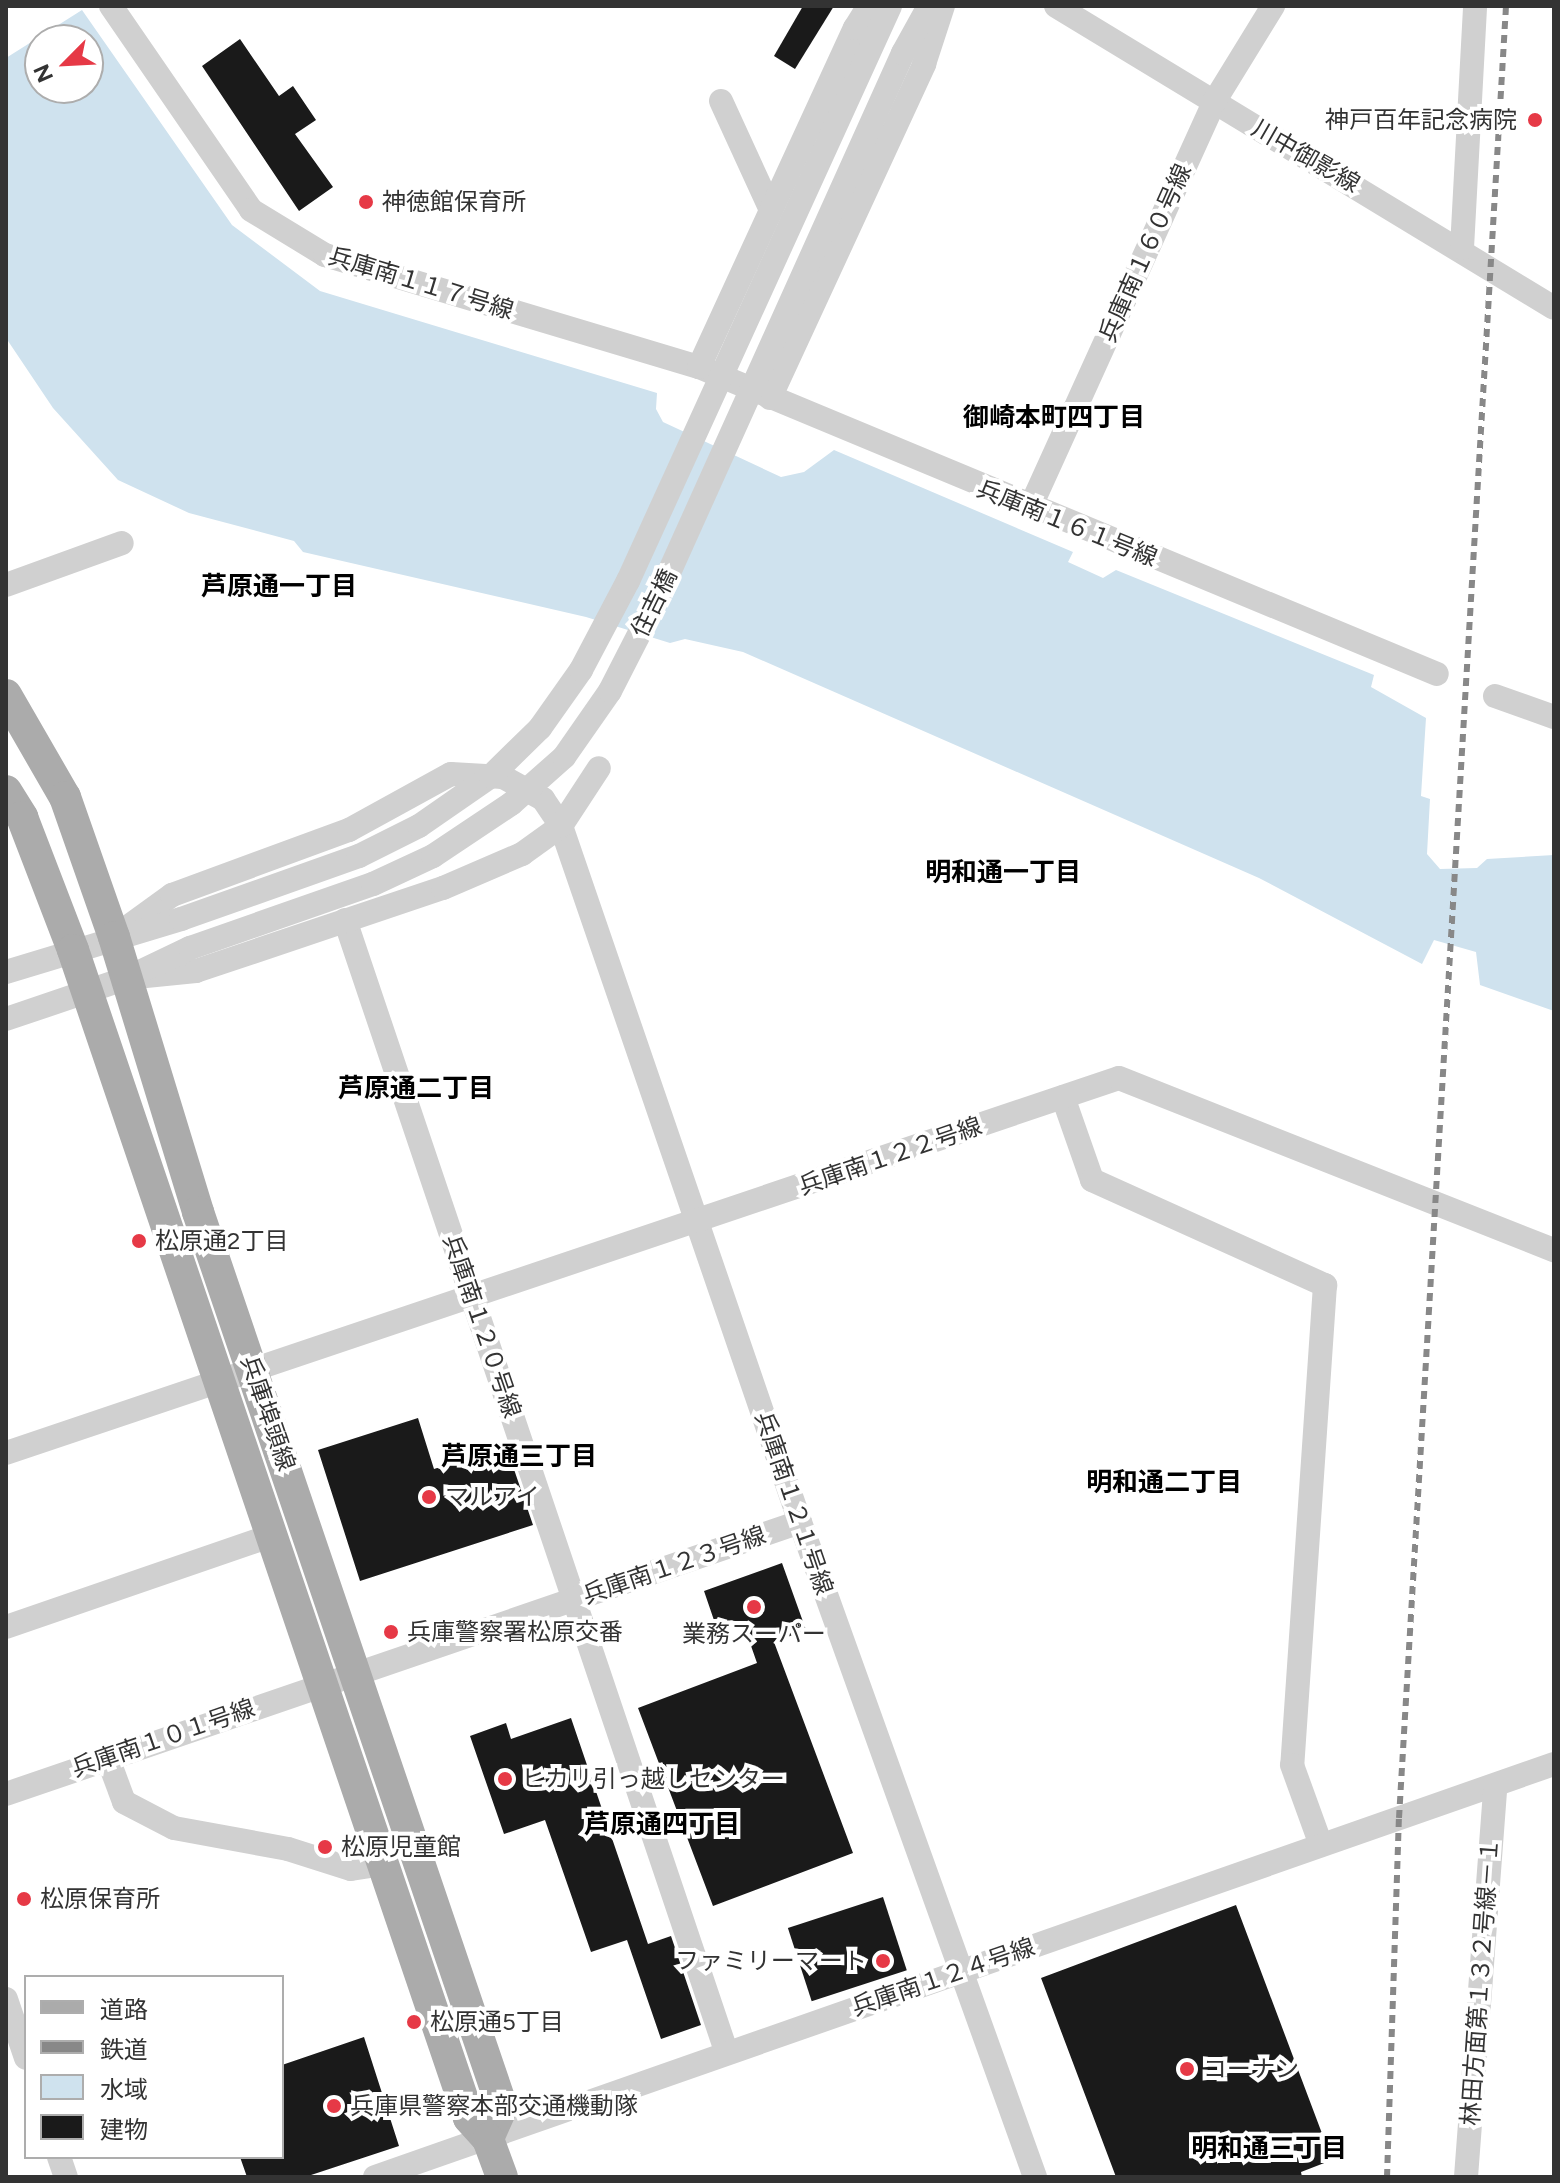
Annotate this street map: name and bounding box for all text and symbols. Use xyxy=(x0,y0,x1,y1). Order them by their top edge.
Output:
north arrow xyxy=(24,24,104,104)
text: N xyxy=(28,60,59,86)
place label: 神戸百年記念病院 xyxy=(1325,106,1517,134)
marker: 神戸百年記念病院 xyxy=(1524,109,1546,131)
street label: 川中御影線 xyxy=(1247,114,1365,198)
street label: 兵庫南１６０号線 xyxy=(1093,159,1197,347)
place label: 神徳館保育所 xyxy=(382,188,526,216)
marker: 神徳館保育所 xyxy=(357,193,375,211)
street label: 兵庫南１１７号線 xyxy=(325,241,517,325)
district label: 御崎本町四丁目 xyxy=(963,402,1145,434)
street label: 兵庫南１６１号線 xyxy=(973,474,1161,572)
street label: 住吉橋 xyxy=(625,564,683,642)
district label: 芦原通一丁目 xyxy=(201,571,357,603)
district label: 明和通一丁目 xyxy=(925,857,1081,889)
district label: 芦原通二丁目 xyxy=(338,1073,494,1105)
street label: 兵庫南１２２号線 xyxy=(795,1111,985,1201)
place label: 松原通2丁目 xyxy=(155,1227,288,1255)
street label: 兵庫南１２０号線 xyxy=(437,1231,527,1421)
marker: 松原通2丁目 xyxy=(130,1232,148,1250)
street label: 兵庫埠頭線 xyxy=(235,1352,301,1474)
street label: 兵庫南１２１号線 xyxy=(749,1408,839,1598)
district label: 芦原通三丁目 xyxy=(441,1441,597,1473)
district label: 明和通二丁目 xyxy=(1086,1467,1242,1499)
place label: マルアイ xyxy=(445,1483,541,1511)
marker: マルアイ xyxy=(420,1488,438,1506)
street label: 兵庫南１２３号線 xyxy=(579,1520,769,1610)
marker: 業務スーパー xyxy=(745,1598,763,1616)
place label: 兵庫警察署松原交番 xyxy=(407,1618,623,1646)
place label: 業務スーパー xyxy=(682,1620,826,1648)
marker: 兵庫警察署松原交番 xyxy=(382,1623,400,1641)
street label: 兵庫南１０１号線 xyxy=(68,1693,258,1783)
place label: ヒカリ引っ越しセンター xyxy=(521,1765,785,1793)
marker: ヒカリ引っ越しセンター xyxy=(496,1770,514,1788)
district label: 芦原通四丁目 xyxy=(584,1809,740,1841)
place label: 松原児童館 xyxy=(341,1833,461,1861)
street label: 林田方面第１３２号線－１ xyxy=(1456,1837,1504,2127)
marker: 松原児童館 xyxy=(316,1838,334,1856)
place label: 松原保育所 xyxy=(40,1885,160,1913)
marker: 松原保育所 xyxy=(15,1890,33,1908)
street label: 兵庫南１２４号線 xyxy=(848,1932,1038,2022)
place label: ファミリーマート xyxy=(675,1947,867,1975)
marker: ファミリーマート xyxy=(874,1952,892,1970)
legend xyxy=(24,1975,284,2159)
text: 道路 xyxy=(100,1995,148,2024)
place label: 松原通5丁目 xyxy=(430,2008,564,2036)
marker: 松原通5丁目 xyxy=(405,2013,423,2031)
text: 鉄道 xyxy=(100,2035,148,2064)
place label: コーナン xyxy=(1203,2055,1299,2083)
marker: コーナン xyxy=(1178,2060,1196,2078)
text: 水域 xyxy=(100,2075,148,2104)
place label: 兵庫県警察本部交通機動隊 xyxy=(350,2092,638,2120)
marker: 兵庫県警察本部交通機動隊 xyxy=(325,2097,343,2115)
text: 建物 xyxy=(100,2115,148,2144)
district label: 明和通三丁目 xyxy=(1191,2133,1347,2165)

